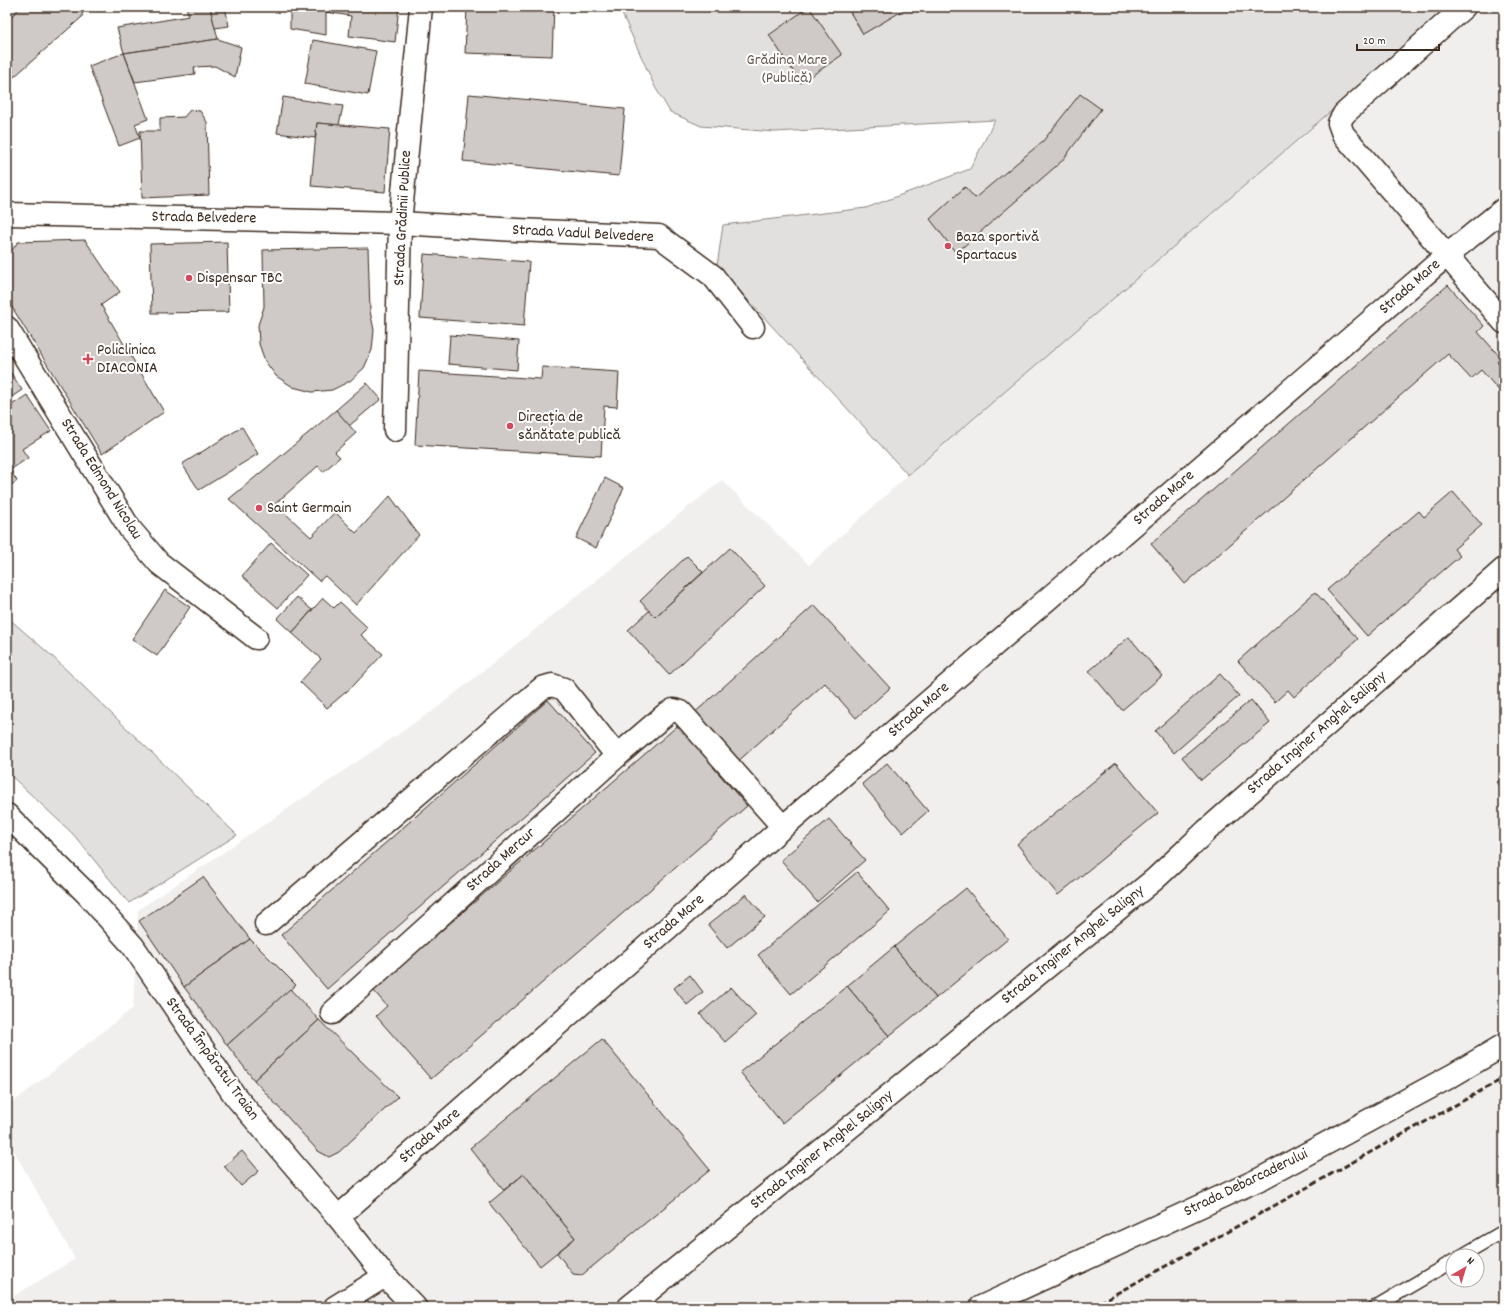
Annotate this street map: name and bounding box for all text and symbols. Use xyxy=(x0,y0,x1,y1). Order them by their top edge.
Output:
scale bar xyxy=(1357,26,1439,52)
text: 20 m xyxy=(1363,33,1386,50)
park label: Grădina Mare (Publică) xyxy=(747,49,827,90)
street label: Strada Grădinii Publice xyxy=(388,150,418,286)
street label: Strada Belvedere xyxy=(151,206,257,230)
street label: Strada Vadul Belvedere xyxy=(512,219,654,249)
place label: Baza sportivă Spartacus xyxy=(956,226,1039,267)
marker: Baza sportivă Spartacus xyxy=(943,241,953,251)
street label: Strada Mare xyxy=(1374,254,1446,320)
place label: Dispensar TBC xyxy=(197,267,283,290)
marker: Dispensar TBC xyxy=(184,273,194,283)
place label: Policlinica DIACONIA xyxy=(97,339,158,380)
marker: Policlinica DIACONIA xyxy=(82,353,94,365)
place label: Direcția de sănătate publică xyxy=(518,406,620,447)
street label: Strada Edmond Nicolau xyxy=(54,414,148,544)
marker: Direcția de sănătate publică xyxy=(505,421,515,431)
street label: Strada Mare xyxy=(1128,465,1200,531)
place label: Saint Germain xyxy=(267,497,351,520)
marker: Saint Germain xyxy=(254,503,264,513)
street label: Strada Inginer Anghel Saligny xyxy=(1242,665,1392,800)
street label: Strada Mare xyxy=(883,677,955,743)
street label: Strada Mercur xyxy=(461,822,541,898)
street label: Strada Inginer Anghel Saligny xyxy=(996,880,1150,1010)
street label: Strada Mare xyxy=(638,889,710,955)
street label: Strada Împăratul Traian xyxy=(159,993,265,1125)
street label: Strada Inginer Anghel Saligny xyxy=(745,1085,899,1215)
street label: Strada Mare xyxy=(394,1103,466,1169)
street label: Strada Debarcaderului xyxy=(1180,1143,1312,1223)
north arrow xyxy=(1445,1248,1485,1288)
text: N xyxy=(1463,1254,1477,1270)

